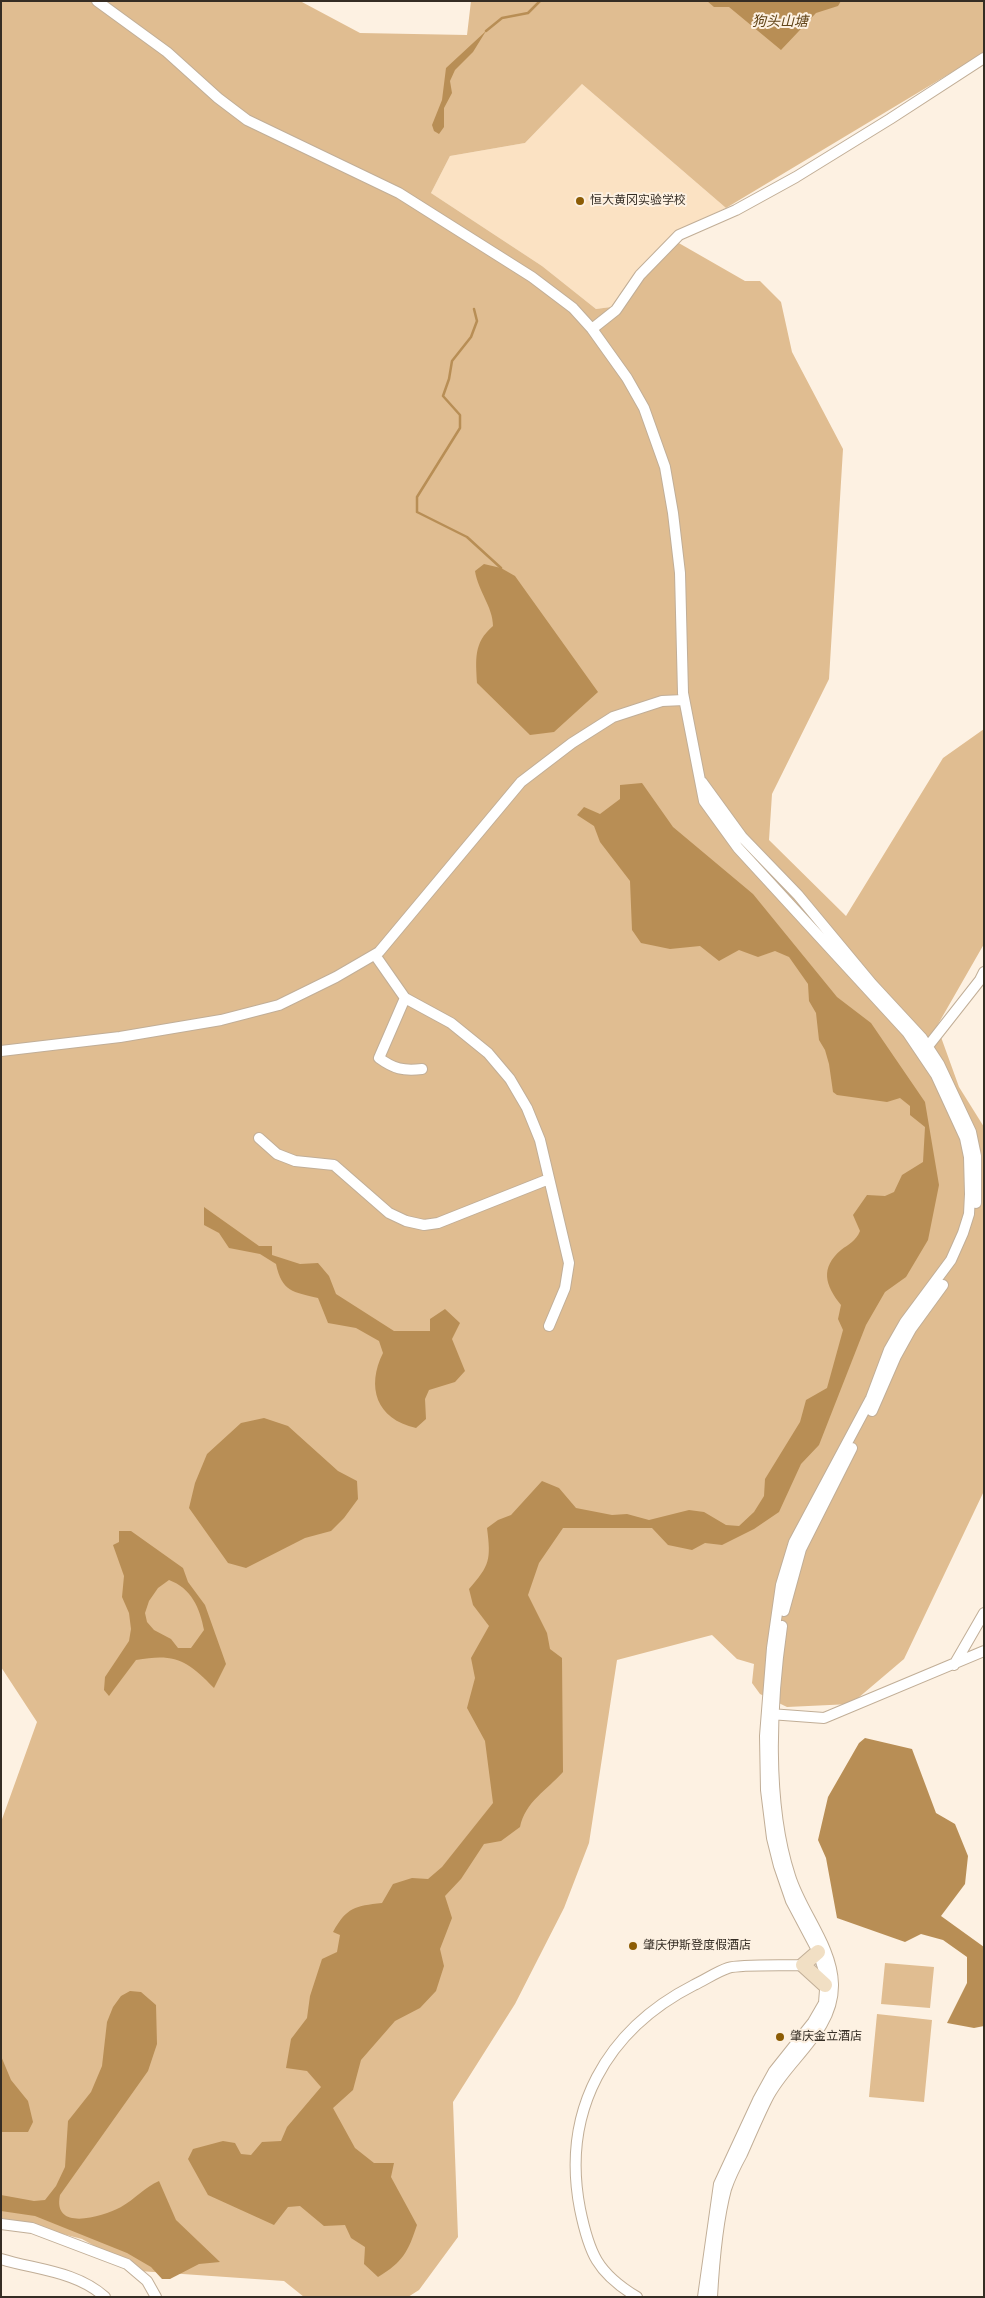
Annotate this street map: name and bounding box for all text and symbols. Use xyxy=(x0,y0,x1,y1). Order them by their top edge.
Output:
water label: 狗头山塘 xyxy=(752,14,808,30)
place label: 恒大黄冈实验学校 xyxy=(590,194,686,208)
marker: 恒大黄冈实验学校 xyxy=(574,195,586,207)
place label: 肇庆伊斯登度假酒店 xyxy=(643,1939,751,1953)
marker: 肇庆伊斯登度假酒店 xyxy=(627,1940,639,1952)
place label: 肇庆金立酒店 xyxy=(790,2030,862,2044)
marker: 肇庆金立酒店 xyxy=(774,2031,786,2043)

